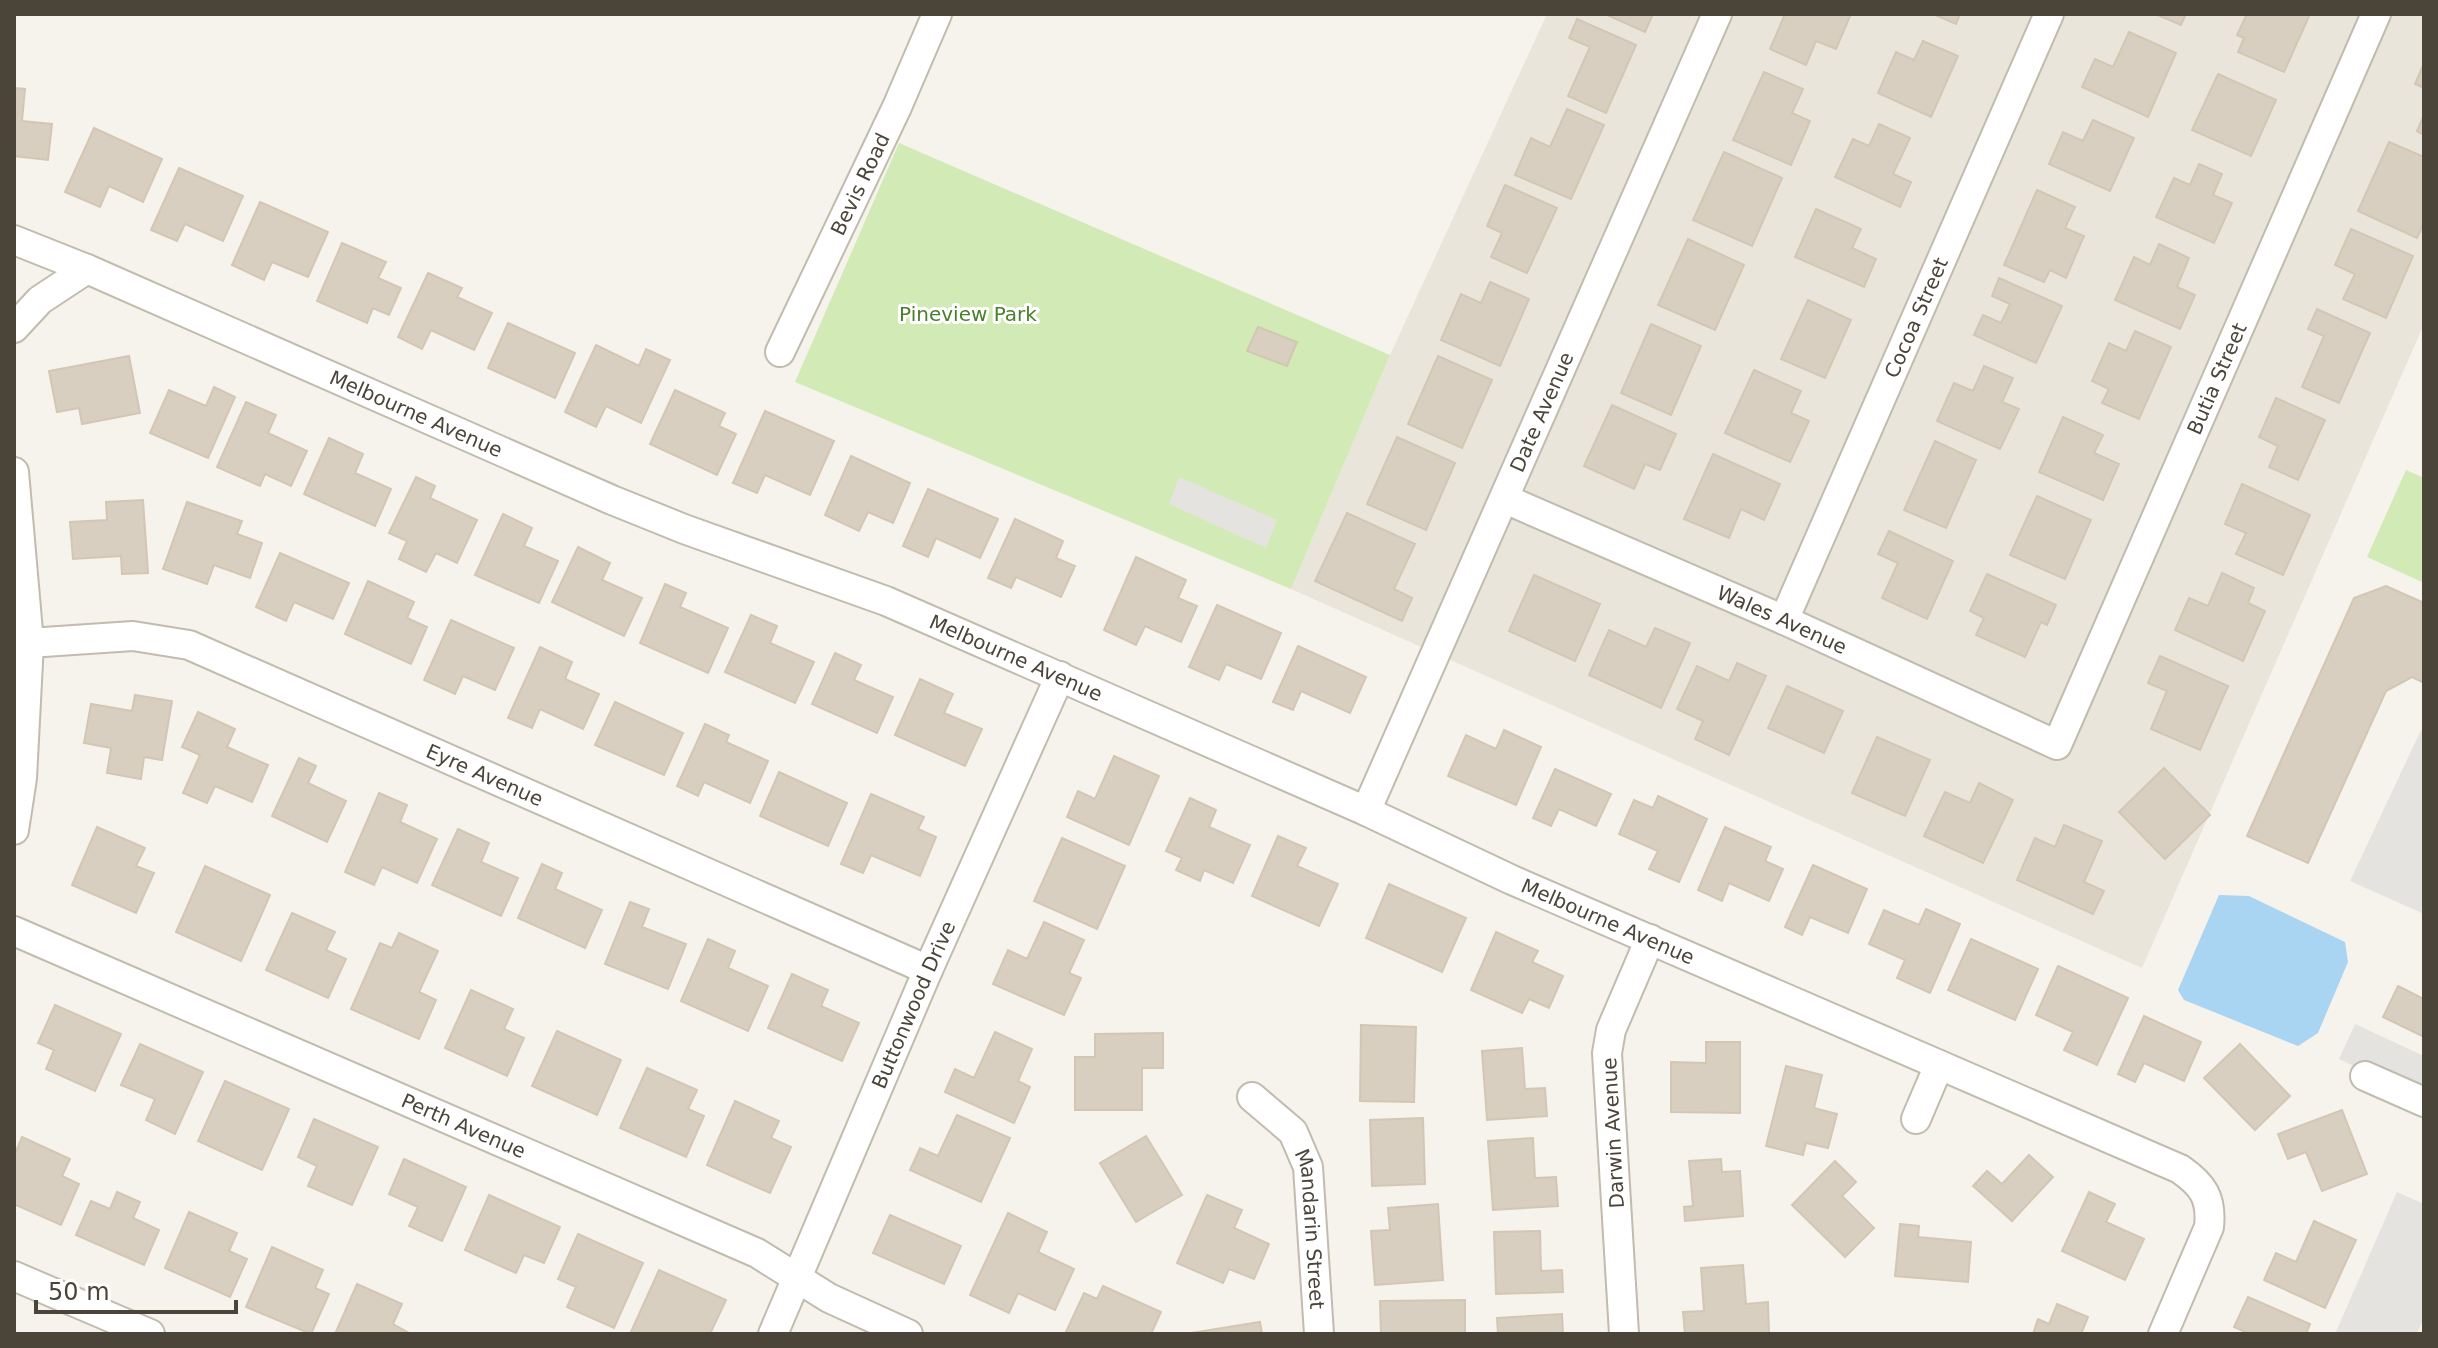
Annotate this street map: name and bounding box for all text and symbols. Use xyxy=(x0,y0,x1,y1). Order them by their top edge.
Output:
street label: Bevis Road xyxy=(826,129,895,239)
street label: Cocoa Street xyxy=(1879,254,1953,382)
park label: Pineview Park xyxy=(899,302,1037,326)
street label: Butia Street xyxy=(2182,319,2252,438)
street label: Date Avenue xyxy=(1505,348,1579,476)
street label: Melbourne Avenue xyxy=(326,365,506,462)
street label: Wales Avenue xyxy=(1713,580,1851,659)
street label: Melbourne Avenue xyxy=(926,610,1106,706)
street label: Eyre Avenue xyxy=(423,739,547,811)
street label: Melbourne Avenue xyxy=(1518,873,1698,969)
street label: Buttonwood Drive xyxy=(867,917,960,1092)
street label: Darwin Avenue xyxy=(1597,1057,1629,1209)
street label: Perth Avenue xyxy=(398,1088,529,1163)
street label: Mandarin Street xyxy=(1290,1145,1329,1310)
scale bar xyxy=(36,1264,236,1314)
text: 50 m xyxy=(48,1278,110,1306)

